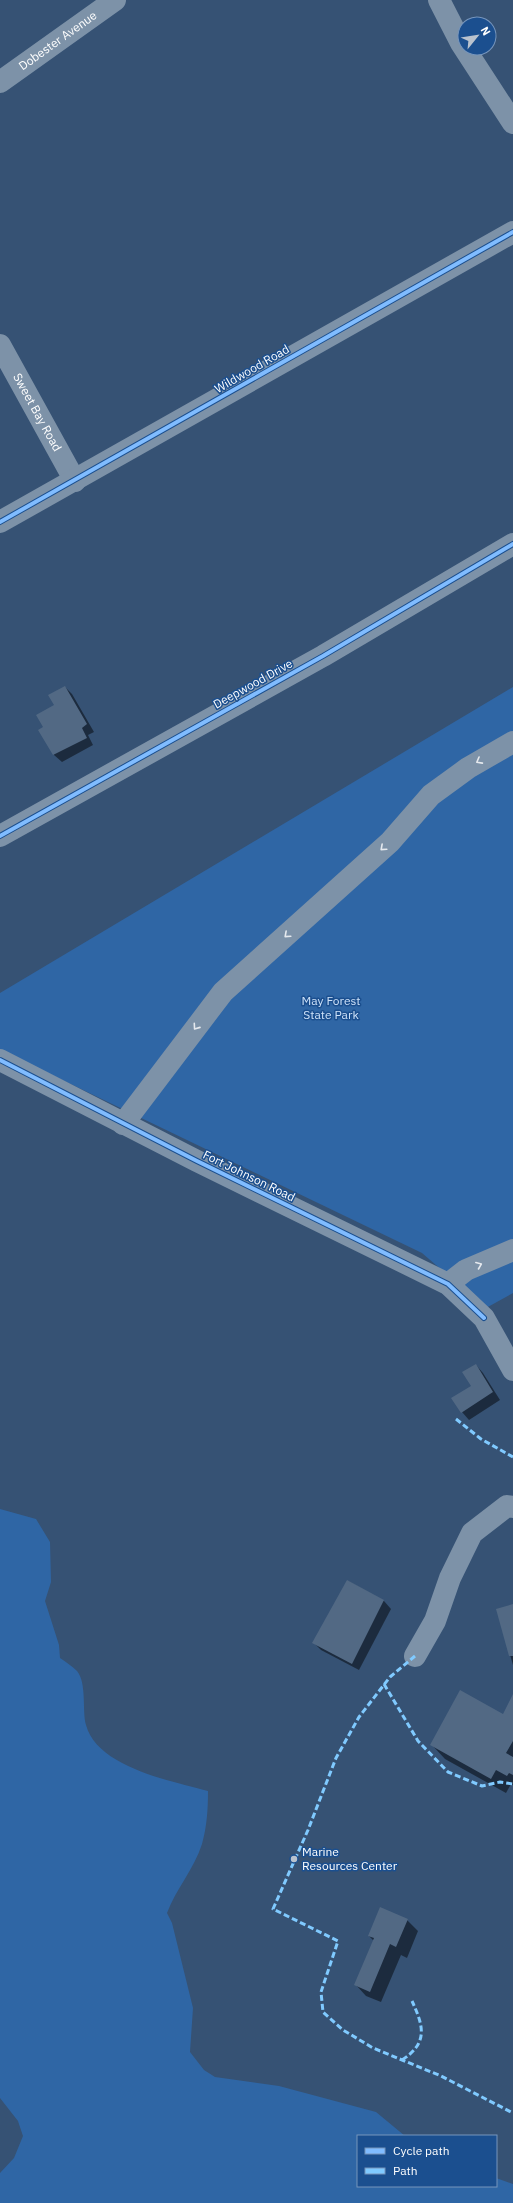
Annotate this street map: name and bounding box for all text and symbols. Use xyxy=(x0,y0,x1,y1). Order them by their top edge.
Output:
street label: Dobester Avenue xyxy=(16,7,100,73)
north arrow xyxy=(457,16,497,56)
text: N xyxy=(478,24,494,38)
street label: Wildwood Road xyxy=(212,341,292,396)
street label: Sweet Bay Road xyxy=(10,370,65,454)
street label: Deepwood Drive xyxy=(210,655,295,712)
one-way arrow xyxy=(476,757,483,764)
one-way arrow xyxy=(381,843,388,850)
one-way arrow xyxy=(284,930,291,937)
park label: May Forest State Park xyxy=(302,993,360,1022)
one-way arrow xyxy=(193,1023,201,1030)
street label: Fort Johnson Road xyxy=(201,1147,298,1204)
one-way arrow xyxy=(476,1261,483,1269)
place label: Marine Resources Center xyxy=(302,1844,398,1873)
marker: Marine Resources Center xyxy=(289,1854,299,1864)
legend xyxy=(357,2135,497,2187)
text: Cycle path xyxy=(393,2143,450,2158)
text: Path xyxy=(393,2163,418,2178)

